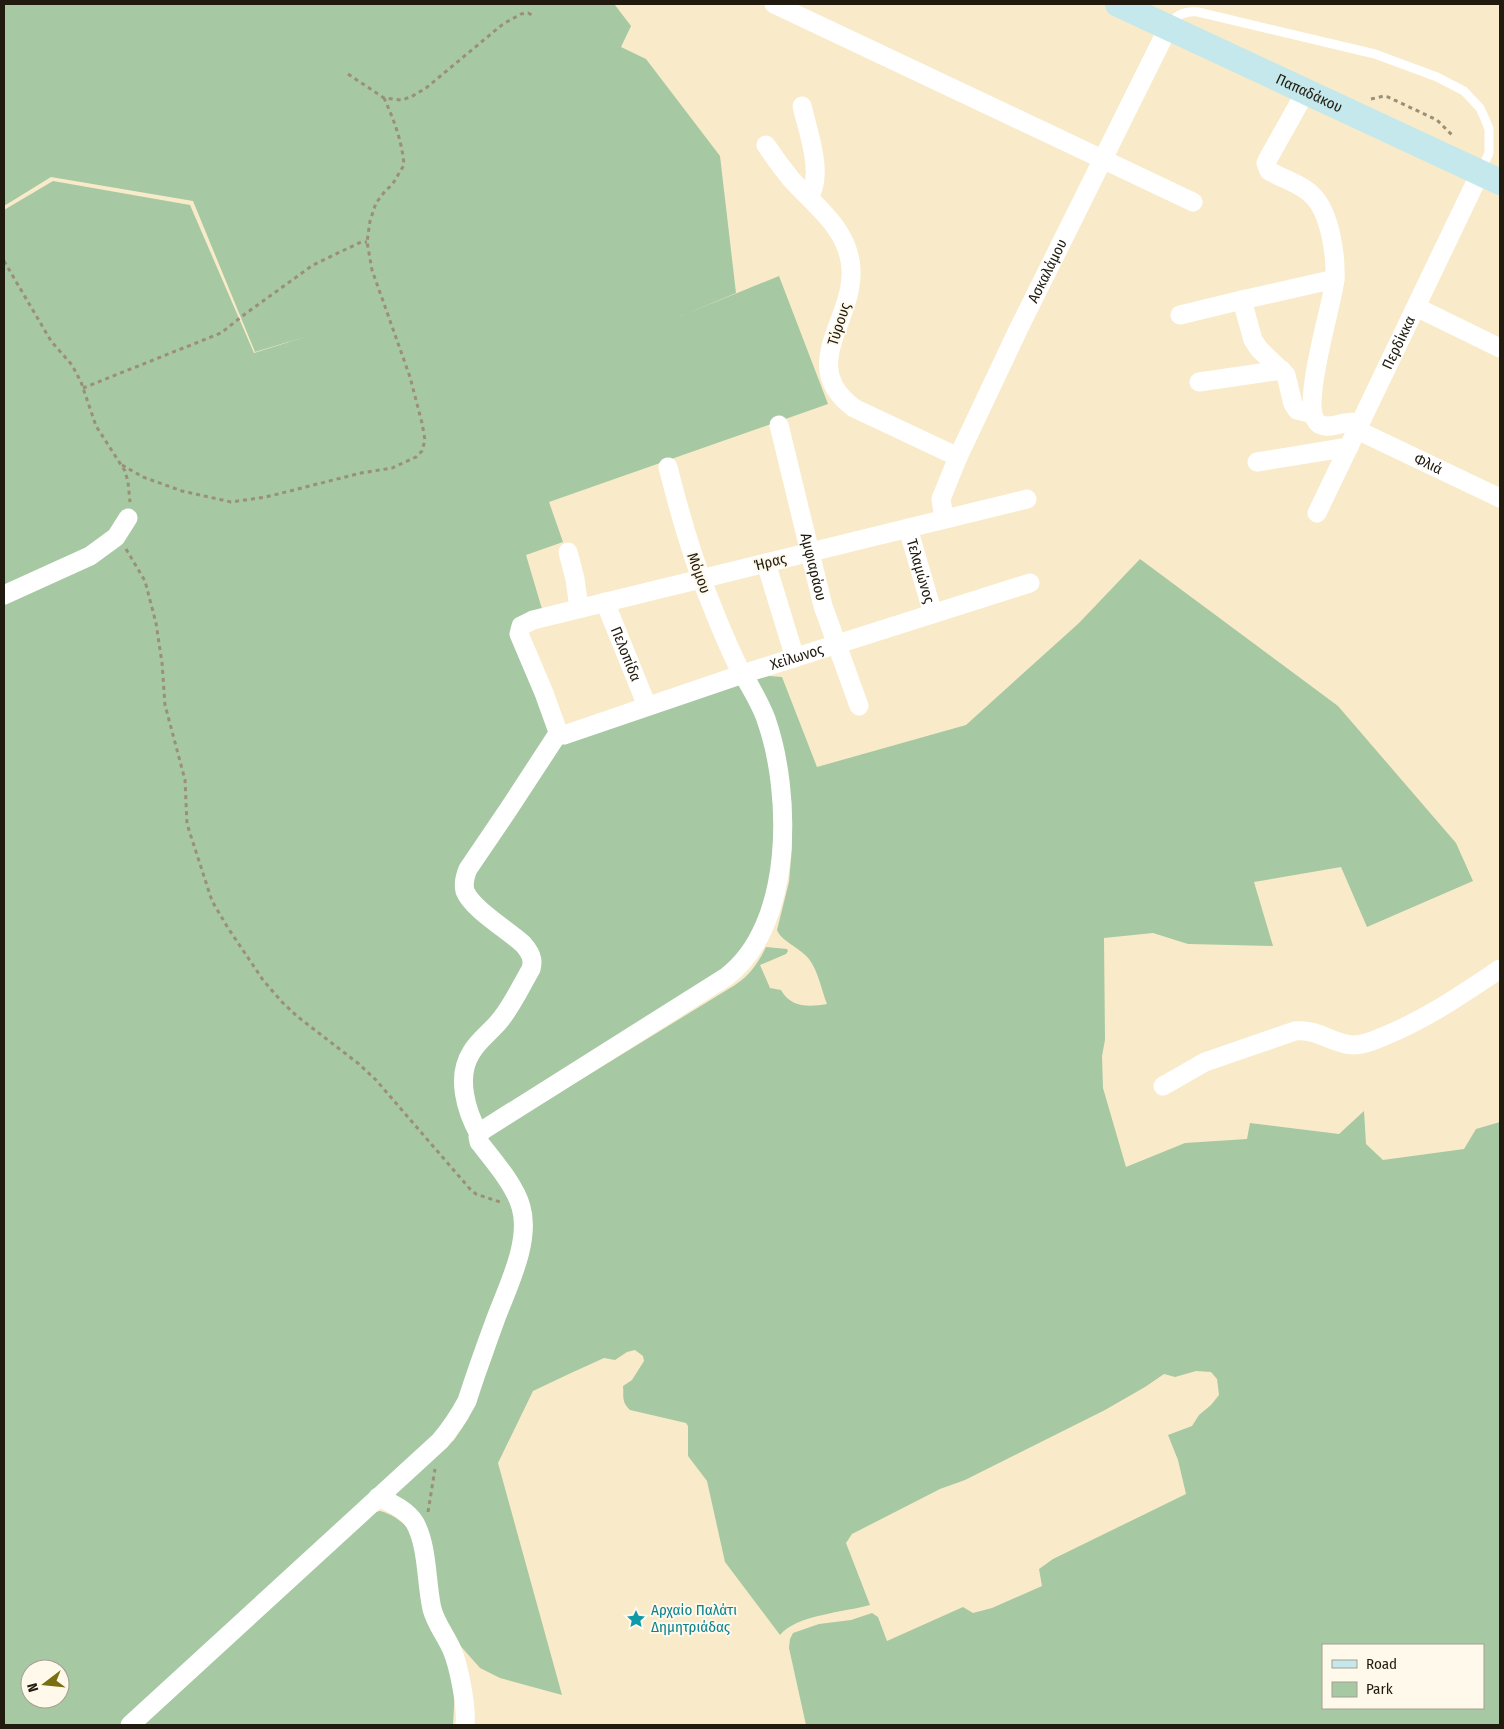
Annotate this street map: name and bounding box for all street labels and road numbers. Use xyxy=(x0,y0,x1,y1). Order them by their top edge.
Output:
street label: Παπαδάκου xyxy=(1273,70,1345,116)
street label: Ασκαλάμου xyxy=(1024,236,1071,306)
street label: Τύρους xyxy=(824,300,855,348)
street label: Περδίκκα xyxy=(1378,313,1419,372)
street label: Φλιά xyxy=(1411,450,1445,478)
street label: Αμφιαράου xyxy=(797,531,830,603)
street label: Τελαμώνος xyxy=(903,537,939,606)
street label: Ήρας xyxy=(752,549,789,575)
street label: Μόμου xyxy=(683,550,715,596)
street label: Πελοπίδα xyxy=(607,624,645,684)
street label: Χείλωνος xyxy=(768,640,826,674)

